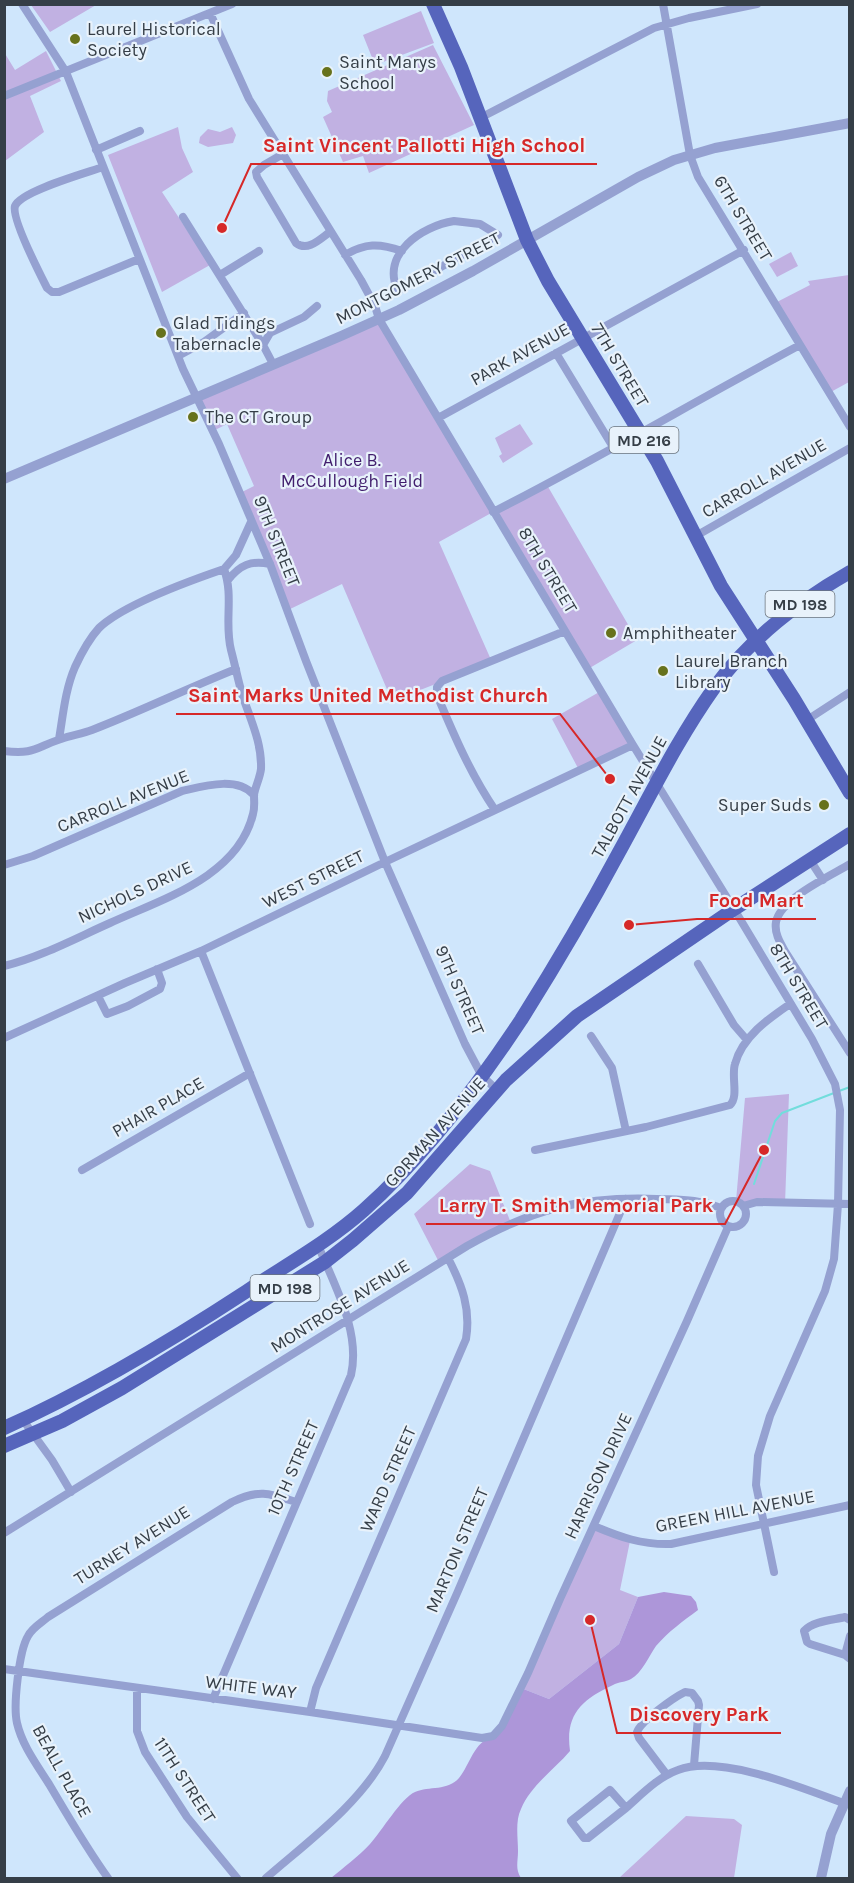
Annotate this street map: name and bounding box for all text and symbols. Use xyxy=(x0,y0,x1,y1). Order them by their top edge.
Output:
place label: Laurel Historical Society xyxy=(87,18,221,61)
marker: Laurel Historical Society xyxy=(68,32,82,46)
place label: Saint Marys School xyxy=(339,51,437,94)
marker: Saint Marys School xyxy=(320,65,334,79)
callout: Saint Vincent Pallotti High School xyxy=(251,126,597,164)
text: Saint Vincent Pallotti High School xyxy=(263,134,585,157)
street label: 6TH STREET xyxy=(709,171,777,265)
street label: MONTGOMERY STREET xyxy=(332,227,504,329)
place label: Glad Tidings Tabernacle xyxy=(173,312,275,355)
street label: PARK AVENUE xyxy=(467,318,573,390)
street label: 7TH STREET xyxy=(586,319,654,411)
marker: Glad Tidings Tabernacle xyxy=(154,326,168,340)
place label: The CT Group xyxy=(205,406,312,428)
marker: The CT Group xyxy=(186,410,200,424)
road number: MD 216 xyxy=(610,427,678,453)
street label: CARROLL AVENUE xyxy=(698,433,830,523)
park label: Alice B. McCullough Field xyxy=(281,449,423,492)
street label: 9TH STREET xyxy=(249,492,305,590)
street label: 8TH STREET xyxy=(514,523,582,617)
road number: MD 198 xyxy=(766,591,834,617)
place label: Amphitheater xyxy=(623,622,737,644)
marker: Amphitheater xyxy=(604,626,618,640)
place label: Laurel Branch Library xyxy=(675,650,788,693)
marker: Laurel Branch Library xyxy=(656,664,670,678)
callout: Saint Marks United Methodist Church xyxy=(176,676,560,714)
text: Saint Marks United Methodist Church xyxy=(188,684,548,707)
street label: TALBOTT AVENUE xyxy=(586,732,672,862)
street label: CARROLL AVENUE xyxy=(54,764,192,838)
place label: Super Suds xyxy=(718,794,812,816)
marker: Super Suds xyxy=(817,798,831,812)
street label: WEST STREET xyxy=(259,845,367,913)
street label: NICHOLS DRIVE xyxy=(74,856,196,928)
callout: Food Mart xyxy=(697,881,816,919)
text: Food Mart xyxy=(708,889,804,912)
street label: 8TH STREET xyxy=(765,939,833,1033)
street label: 9TH STREET xyxy=(430,942,490,1038)
street label: PHAIR PLACE xyxy=(108,1072,208,1142)
street label: GORMAN AVENUE xyxy=(380,1072,490,1192)
callout: Larry T. Smith Memorial Park xyxy=(426,1186,725,1224)
text: Larry T. Smith Memorial Park xyxy=(439,1194,714,1217)
street label: MONTROSE AVENUE xyxy=(266,1254,414,1358)
road number: MD 198 xyxy=(250,1275,320,1301)
street label: HARRISON DRIVE xyxy=(559,1409,637,1543)
street label: 10TH STREET xyxy=(262,1417,324,1519)
street label: WARD STREET xyxy=(355,1423,421,1535)
street label: MARTON STREET xyxy=(421,1484,493,1616)
street label: GREEN HILL AVENUE xyxy=(653,1485,817,1537)
street label: TURNEY AVENUE xyxy=(70,1501,194,1589)
street label: WHITE WAY xyxy=(204,1670,298,1704)
callout: Discovery Park xyxy=(617,1695,781,1733)
text: Discovery Park xyxy=(629,1703,769,1726)
street label: BEALL PLACE xyxy=(28,1721,96,1821)
street label: 11TH STREET xyxy=(149,1733,221,1827)

